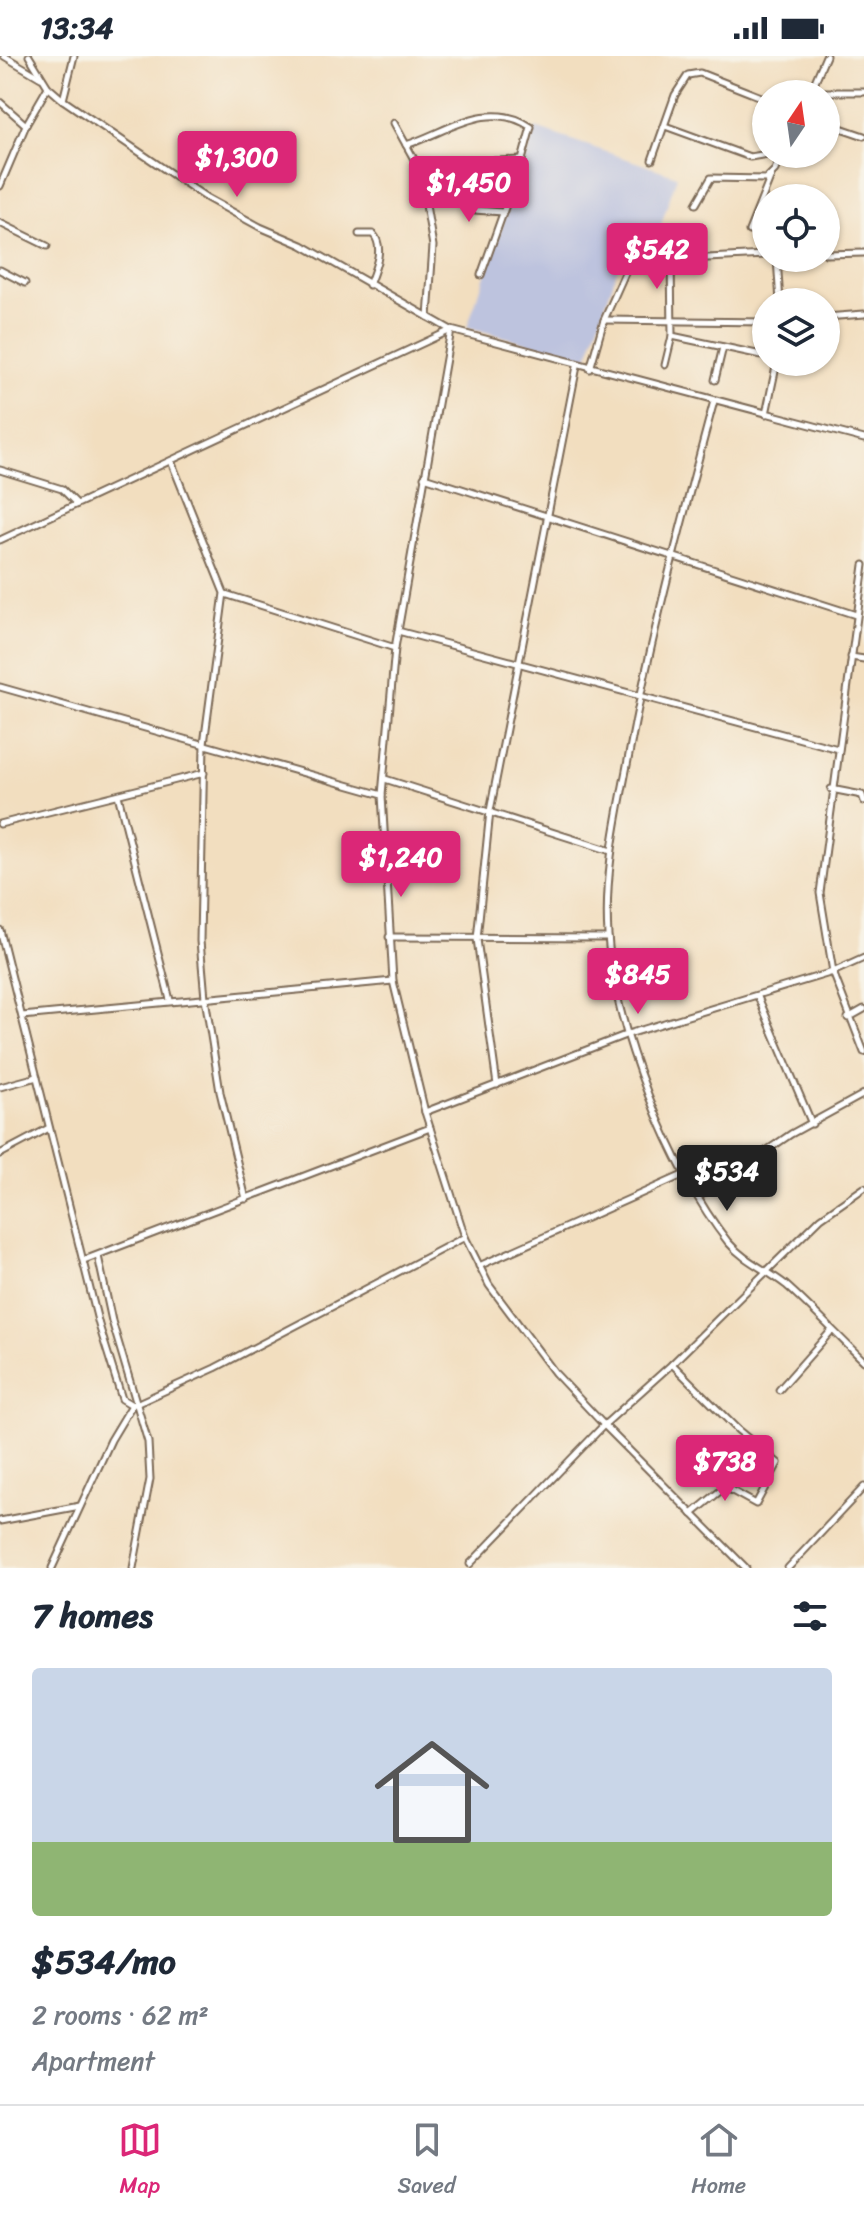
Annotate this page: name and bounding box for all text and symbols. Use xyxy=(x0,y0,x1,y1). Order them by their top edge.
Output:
text: 13:34 xyxy=(40,1,114,55)
north arrow xyxy=(752,80,840,168)
map controls xyxy=(752,80,840,376)
pin: $1,300 xyxy=(172,131,302,199)
text: $1,300 xyxy=(196,134,278,180)
pin: $1,450 xyxy=(404,156,534,224)
text: $1,450 xyxy=(427,159,511,205)
button: locate xyxy=(752,184,840,272)
pin: $542 xyxy=(610,223,704,291)
text: $542 xyxy=(625,226,689,272)
button: layers xyxy=(752,288,840,376)
pin: $1,240 xyxy=(336,831,466,899)
text: $1,240 xyxy=(359,834,443,880)
pin: $845 xyxy=(591,948,685,1016)
text: $845 xyxy=(605,951,671,997)
pin: $534 xyxy=(680,1145,774,1213)
text: $534 xyxy=(695,1148,759,1194)
pin: $738 xyxy=(678,1435,772,1503)
text: $738 xyxy=(694,1438,756,1484)
text: 7 homes xyxy=(32,1586,153,1646)
icon: filters xyxy=(788,1594,832,1638)
icon: home xyxy=(360,1720,504,1864)
text: $534/mo xyxy=(32,1932,176,1992)
text: 2 rooms · 62 m² xyxy=(32,1992,209,2038)
text: Apartment xyxy=(32,2038,155,2084)
tab: Map xyxy=(118,2118,162,2205)
tab: Saved xyxy=(398,2118,456,2205)
tab: Home xyxy=(691,2118,746,2205)

